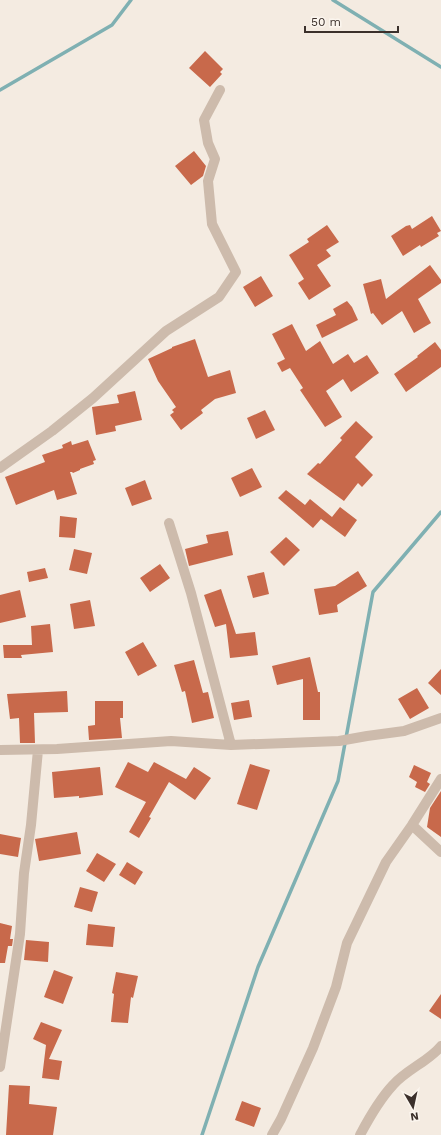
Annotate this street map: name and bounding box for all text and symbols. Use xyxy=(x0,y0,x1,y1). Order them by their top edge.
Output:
scale bar xyxy=(305,8,398,34)
text: 50 m xyxy=(311,15,341,29)
north arrow xyxy=(393,1087,433,1127)
text: N xyxy=(409,1109,420,1123)

